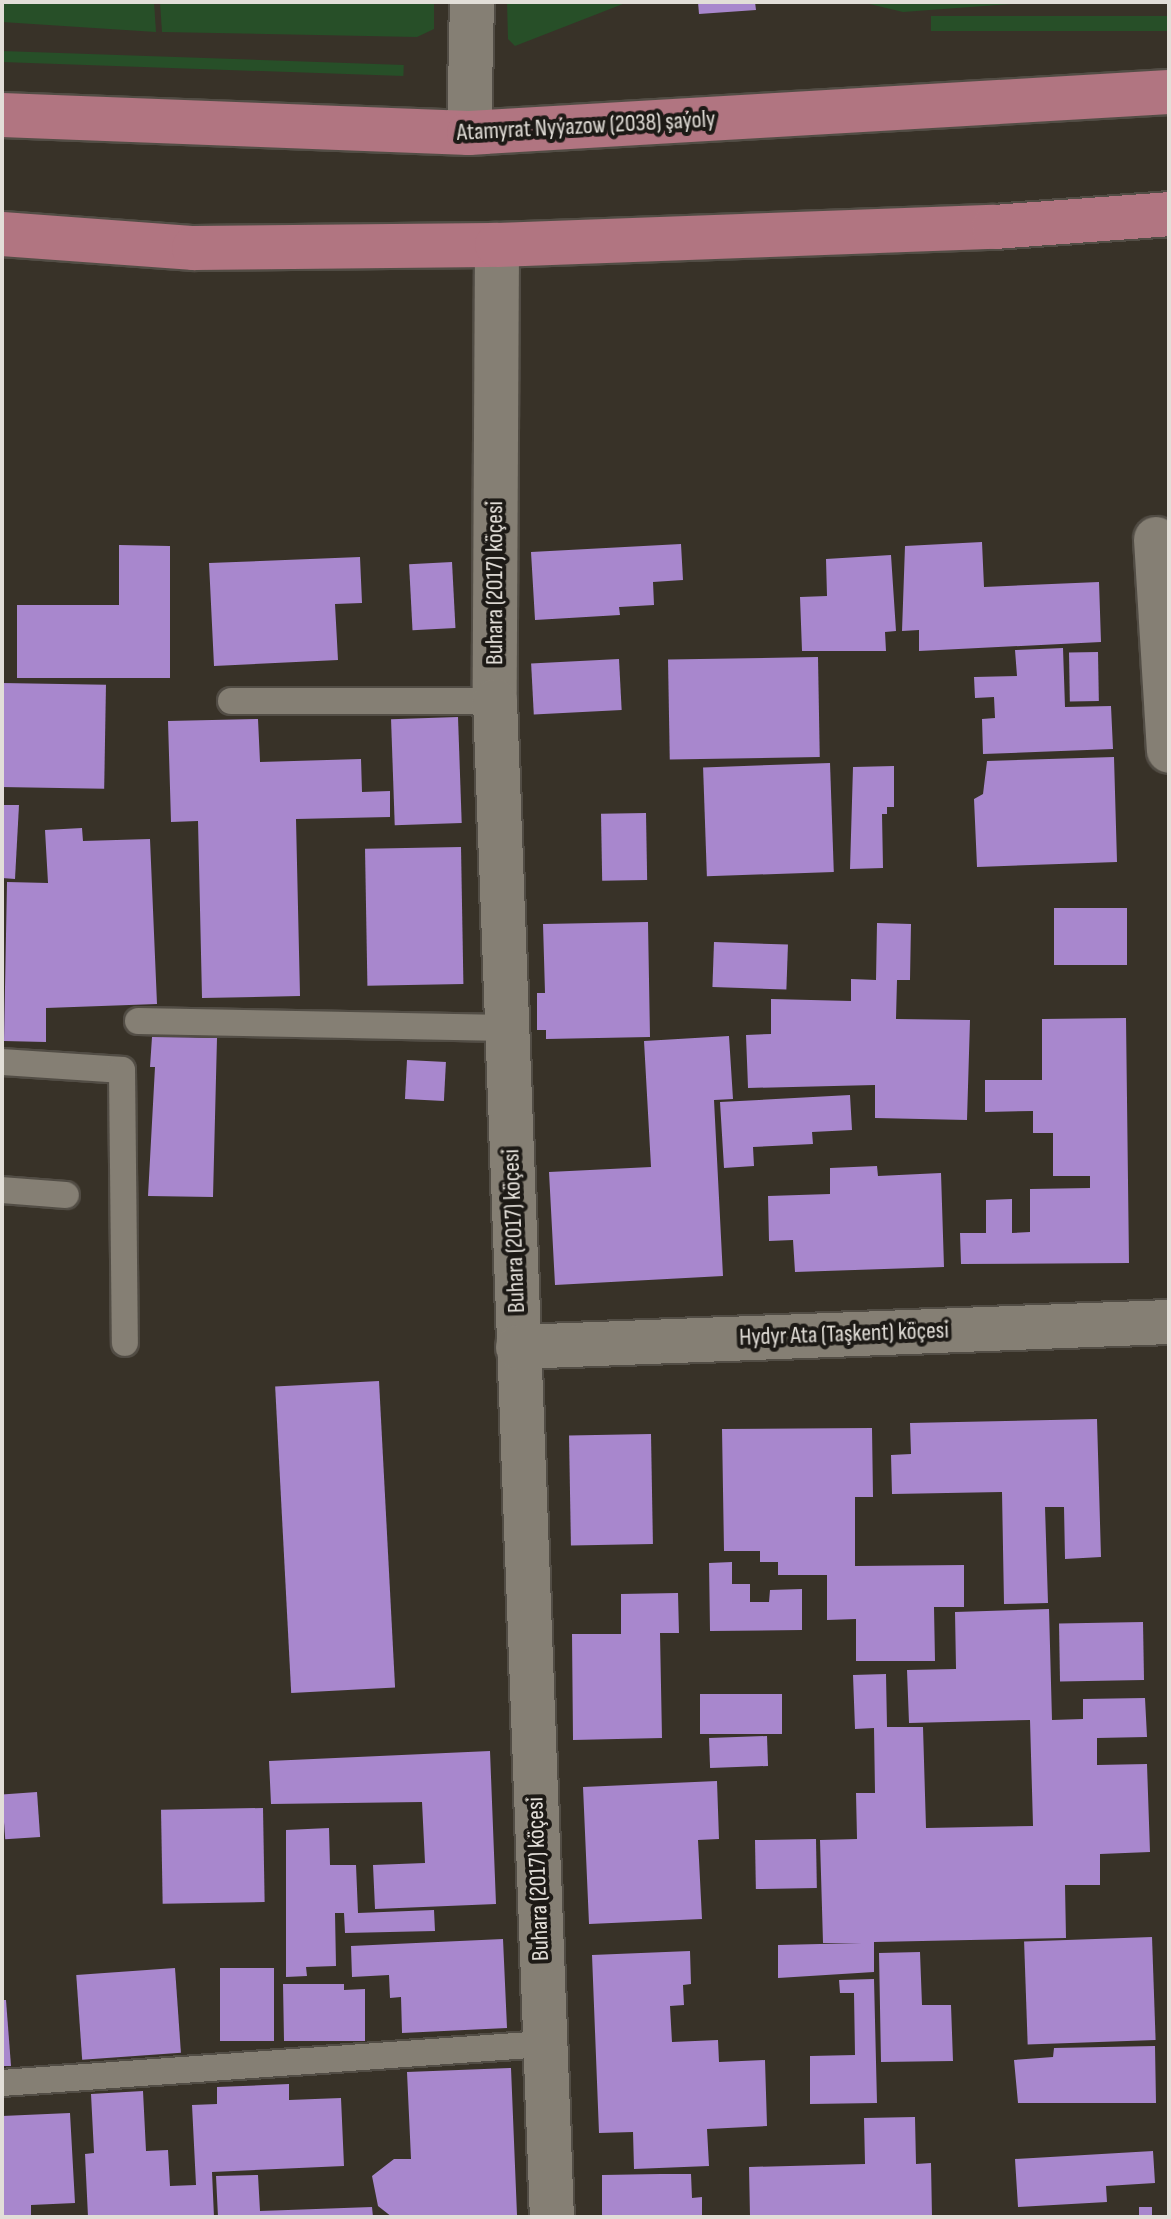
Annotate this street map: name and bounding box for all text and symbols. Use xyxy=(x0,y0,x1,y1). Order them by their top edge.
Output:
street label: Atamyrat Nyýazow (2038) şaýoly xyxy=(456,105,716,147)
street label: Buhara (2017) köçesi xyxy=(481,501,509,665)
street label: Buhara (2017) köçesi xyxy=(497,1149,531,1313)
street label: Hydyr Ata (Taşkent) köçesi xyxy=(739,1316,949,1352)
street label: Buhara (2017) köçesi xyxy=(521,1797,555,1961)

